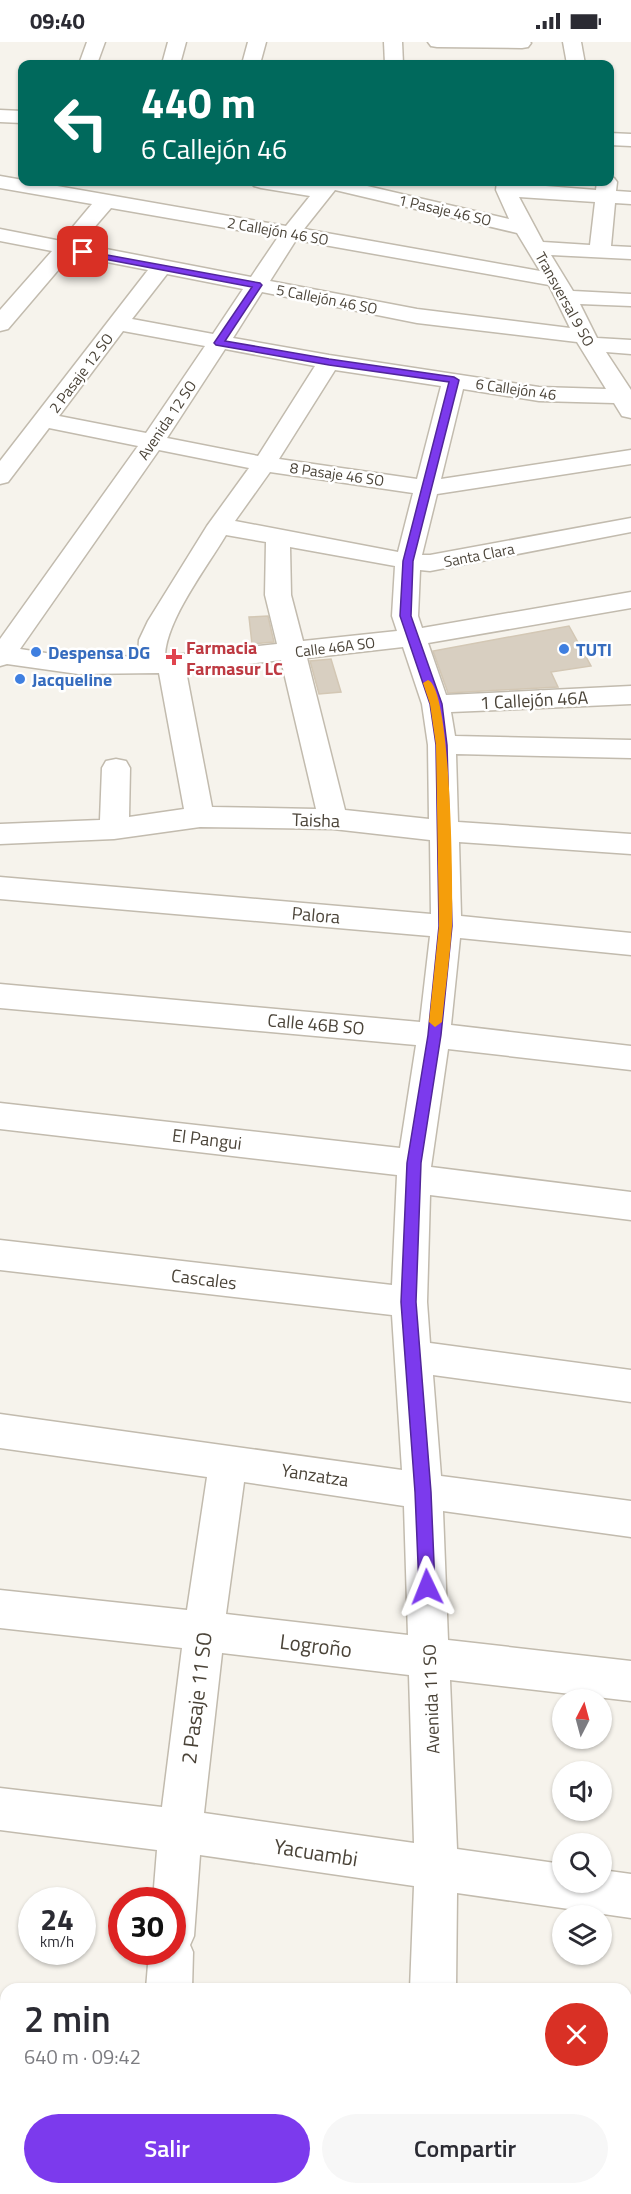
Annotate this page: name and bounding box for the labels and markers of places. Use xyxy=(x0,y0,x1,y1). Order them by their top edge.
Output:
pin xyxy=(57,226,108,277)
place label: Farmacia Farmasur LC xyxy=(186,634,283,682)
place label: TUTI xyxy=(576,636,612,663)
place label: Despensa DG xyxy=(48,639,150,666)
marker: TUTI xyxy=(557,642,571,656)
marker: Despensa DG xyxy=(29,645,43,659)
marker: Farmacia Farmasur LC xyxy=(167,650,181,664)
place label: Jacqueline xyxy=(32,666,112,693)
marker: Jacqueline xyxy=(13,672,27,686)

